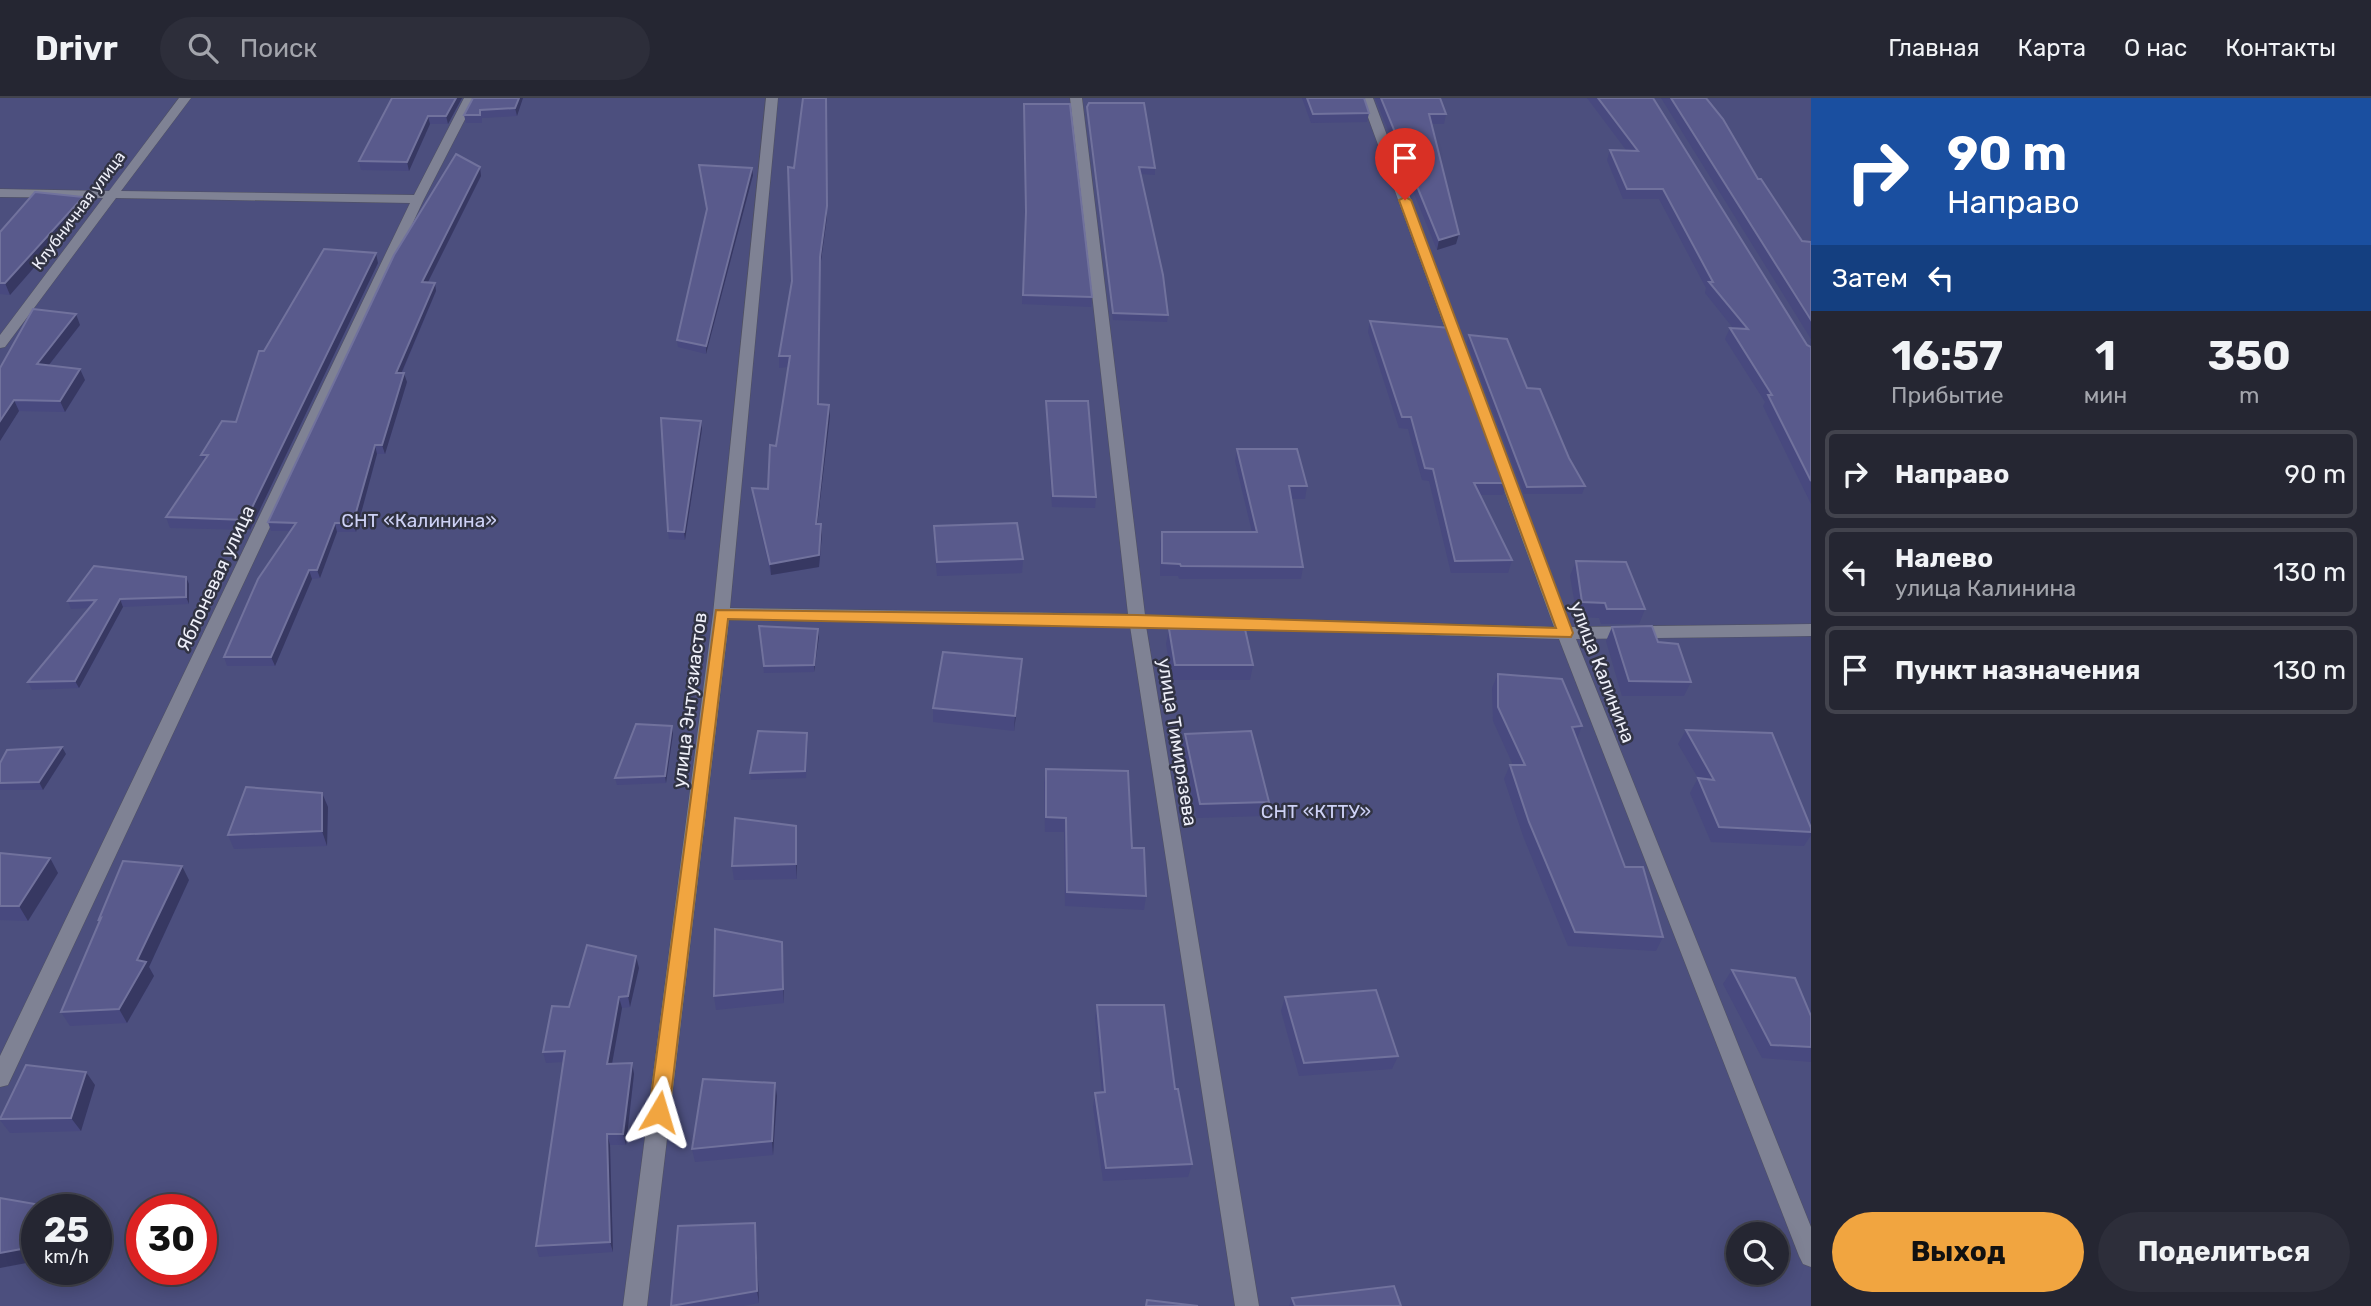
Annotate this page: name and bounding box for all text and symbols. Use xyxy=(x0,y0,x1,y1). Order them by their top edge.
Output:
search box xyxy=(160,17,650,80)
text: Drivr xyxy=(35,29,118,68)
icon: search xyxy=(184,29,222,67)
text: Поиск xyxy=(240,33,317,64)
text: Главная xyxy=(1888,34,1980,62)
text: Карта xyxy=(2018,34,2086,62)
text: О нас xyxy=(2124,34,2187,62)
text: Контакты xyxy=(2225,34,2336,62)
text: 90 m xyxy=(1947,124,2067,182)
icon: right xyxy=(1832,126,1923,217)
pin xyxy=(1375,128,1435,200)
icon: arrive xyxy=(1386,139,1424,177)
street label: Клубничная улица xyxy=(28,147,129,273)
text: Направо xyxy=(1947,183,2080,221)
icon: left xyxy=(1922,259,1960,297)
text: Затем xyxy=(1832,263,1908,294)
text: 16:57 xyxy=(1891,331,2003,381)
text: 1 xyxy=(2095,331,2116,381)
text: 350 xyxy=(2207,331,2291,381)
text: Прибытие xyxy=(1891,381,2004,409)
text: мин xyxy=(2084,381,2127,409)
text: m xyxy=(2239,381,2259,409)
icon: right xyxy=(1836,455,1874,493)
text: Направо xyxy=(1895,459,2009,490)
text: 90 m xyxy=(2285,459,2346,490)
street label: Яблоневая улица xyxy=(172,502,259,655)
park label: СНТ «Калинина» xyxy=(341,509,497,532)
text: Налево xyxy=(1895,543,1993,574)
icon: left xyxy=(1836,553,1874,591)
text: 130 m xyxy=(2273,557,2346,588)
text: улица Калинина xyxy=(1895,574,2076,602)
street label: улица Калинина xyxy=(1565,598,1640,746)
street label: улица Энтузиастов xyxy=(667,611,712,789)
icon: arrive xyxy=(1836,651,1874,689)
text: Пункт назначения xyxy=(1895,655,2140,686)
text: 130 m xyxy=(2273,655,2346,686)
street label: улица Тимирязева xyxy=(1153,657,1202,828)
park label: СНТ «КТТУ» xyxy=(1261,800,1371,823)
position arrow xyxy=(622,1075,696,1149)
speed limit sign: 30 xyxy=(126,1194,217,1285)
text: 25 xyxy=(44,1209,89,1251)
button: Выход xyxy=(1832,1212,2084,1292)
button: Поделиться xyxy=(2098,1212,2350,1292)
map controls xyxy=(1726,1222,1789,1285)
button: search xyxy=(1726,1222,1789,1285)
text: km/h xyxy=(44,1246,89,1268)

